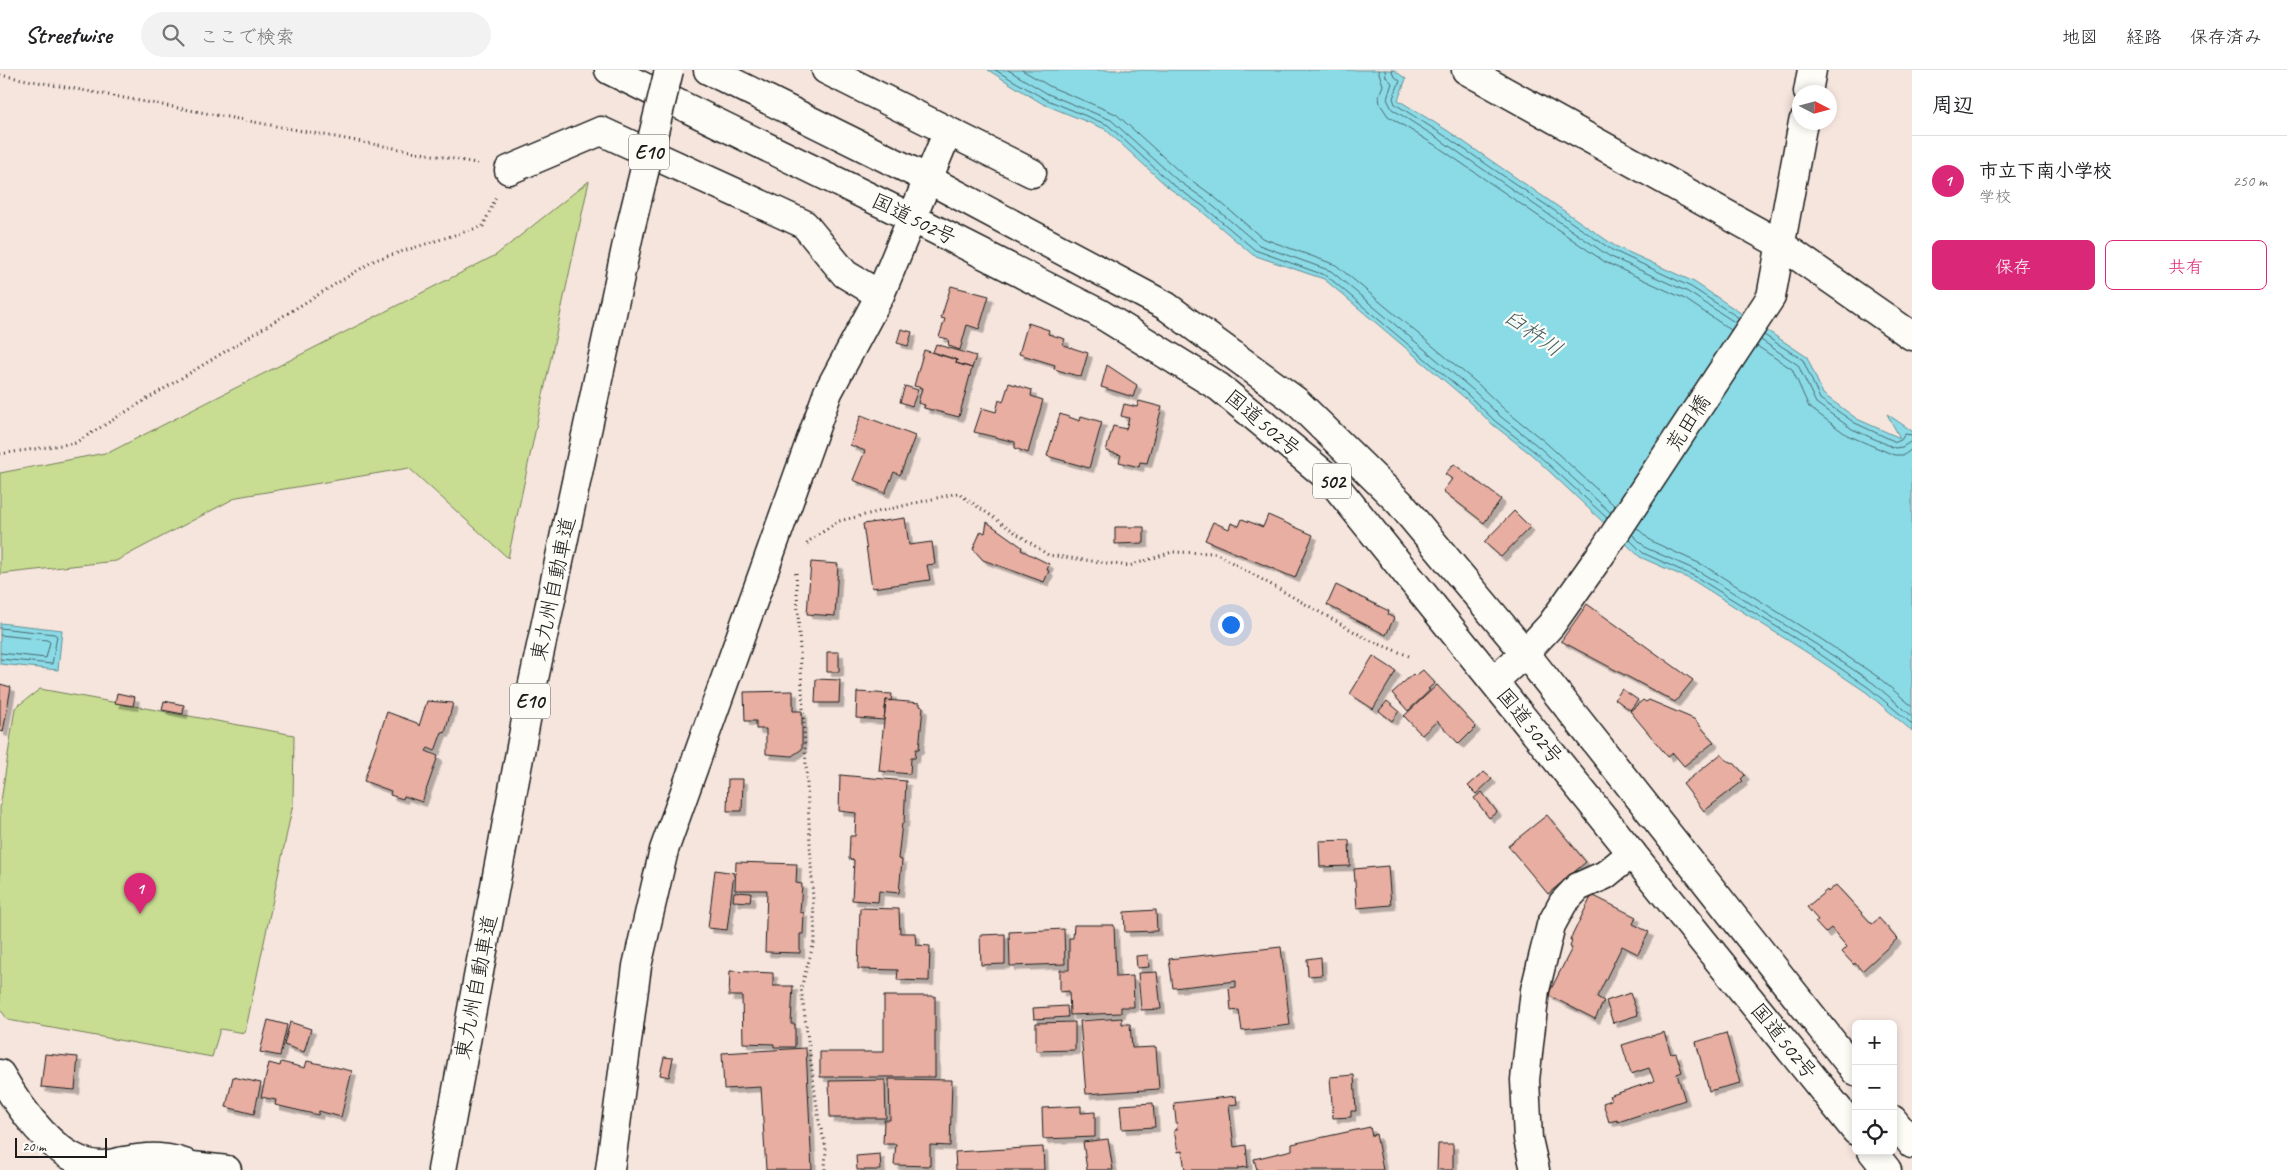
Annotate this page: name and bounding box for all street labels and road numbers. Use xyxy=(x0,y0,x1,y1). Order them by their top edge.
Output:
road number: E10 xyxy=(629,134,669,170)
street label: 国道502号 xyxy=(867,187,961,251)
street label: 国道502号 xyxy=(1220,384,1306,462)
street label: 荒田橋 xyxy=(1660,390,1716,456)
road number: 502 xyxy=(1313,464,1351,498)
street label: 東九州自動車道 xyxy=(525,514,581,664)
street label: 国道502号 xyxy=(1491,682,1569,770)
road number: E10 xyxy=(510,684,550,718)
street label: 東九州自動車道 xyxy=(449,912,503,1062)
street label: 国道502号 xyxy=(1745,997,1823,1085)

